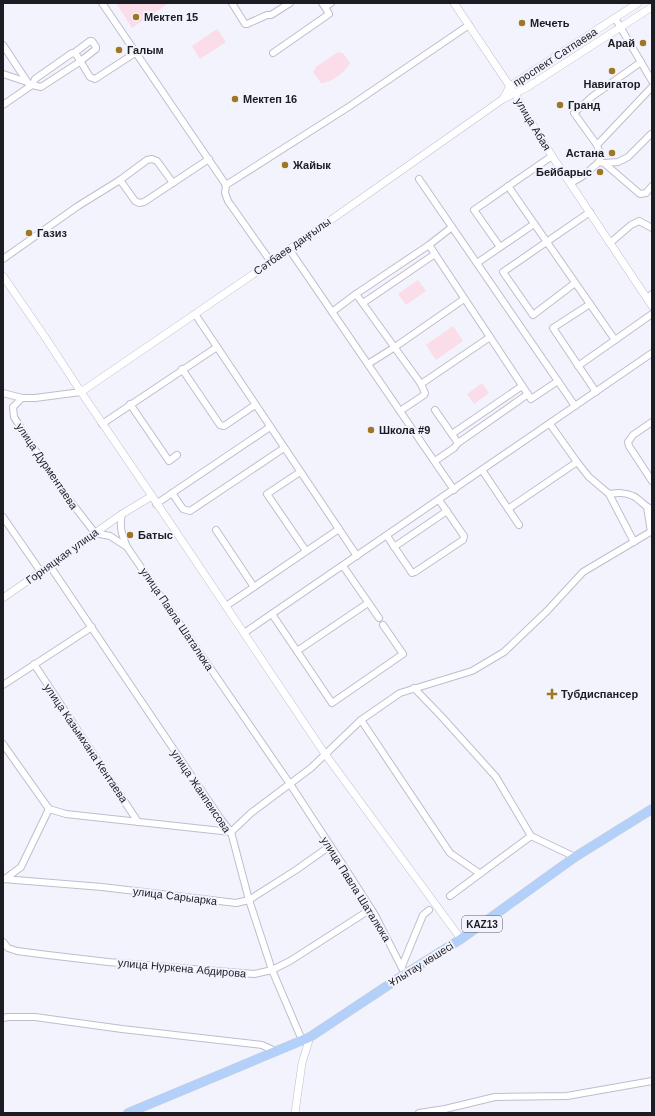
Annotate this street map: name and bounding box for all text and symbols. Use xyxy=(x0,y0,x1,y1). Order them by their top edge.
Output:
place label: Мектеп 15 xyxy=(144,11,198,23)
marker: Мектеп 15 xyxy=(131,12,141,22)
place label: Мечеть xyxy=(530,17,570,29)
marker: Мечеть xyxy=(517,18,527,28)
street label: проспект Сатпаева xyxy=(511,25,600,89)
place label: Арай xyxy=(607,37,635,49)
marker: Арай xyxy=(638,38,648,48)
place label: Галым xyxy=(127,44,164,56)
marker: Галым xyxy=(114,45,124,55)
marker: Навигатор xyxy=(607,66,617,76)
place label: Навигатор xyxy=(584,78,641,90)
place label: Мектеп 16 xyxy=(243,93,297,105)
marker: Мектеп 16 xyxy=(230,94,240,104)
street label: улица Абая xyxy=(513,96,553,152)
place label: Гранд xyxy=(568,99,600,111)
marker: Гранд xyxy=(555,100,565,110)
place label: Астана xyxy=(566,147,605,159)
marker: Астана xyxy=(607,148,617,158)
place label: Жайык xyxy=(292,159,331,171)
marker: Жайык xyxy=(280,160,290,170)
place label: Бейбарыс xyxy=(536,166,592,178)
marker: Бейбарыс xyxy=(595,167,605,177)
street label: Сәтбаев даңғылы xyxy=(251,215,333,277)
place label: Газиз xyxy=(37,227,68,239)
marker: Газиз xyxy=(24,228,34,238)
street label: улица Дурментаева xyxy=(14,421,81,512)
place label: Школа #9 xyxy=(379,424,430,436)
marker: Школа #9 xyxy=(366,425,376,435)
street label: Горняцкая улица xyxy=(24,525,101,586)
place label: Батыс xyxy=(138,529,173,541)
marker: Батыс xyxy=(125,530,135,540)
street label: улица Павла Шаталюка xyxy=(138,565,216,673)
street label: улица Казымхана Кентаева xyxy=(42,681,131,805)
marker: Тубдиспансер xyxy=(546,688,558,700)
place label: Тубдиспансер xyxy=(561,688,638,700)
street label: улица Жанпеисова xyxy=(169,747,234,836)
street label: улица Павла Шаталюка xyxy=(319,834,394,944)
street label: улица Сарыарка xyxy=(132,885,219,907)
road number: KAZ13 xyxy=(462,916,502,932)
street label: Ұлытау көшесі xyxy=(387,939,455,989)
street label: улица Нуркена Абдирова xyxy=(117,956,248,980)

